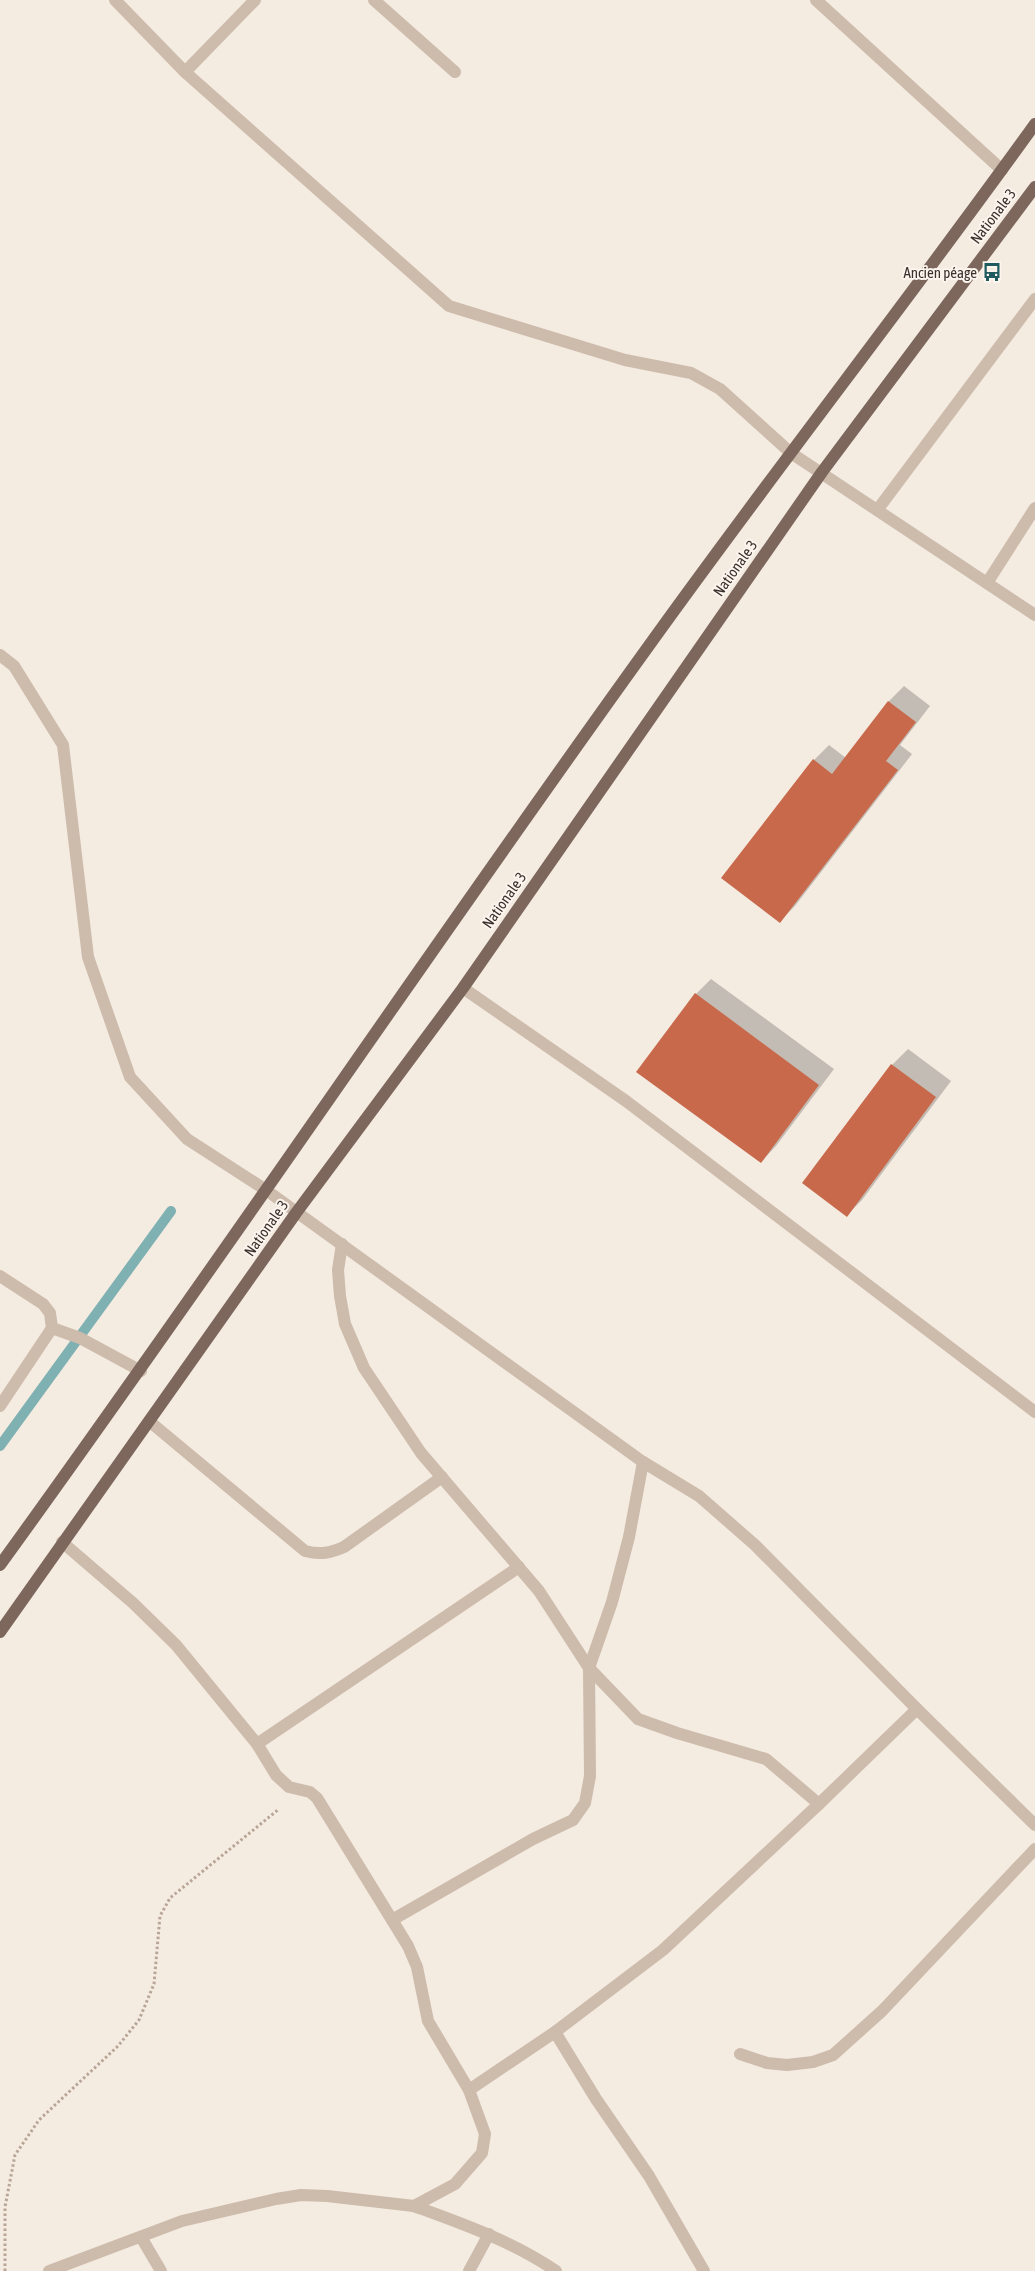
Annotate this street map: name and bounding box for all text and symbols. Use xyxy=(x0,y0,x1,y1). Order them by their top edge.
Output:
street label: Nationale 3 xyxy=(967,185,1019,247)
bus stop icon: Ancien péage xyxy=(981,261,1003,283)
place label: Ancien péage xyxy=(903,264,977,281)
street label: Nationale 3 xyxy=(709,537,761,599)
street label: Nationale 3 xyxy=(478,869,530,931)
street label: Nationale 3 xyxy=(240,1197,292,1259)

